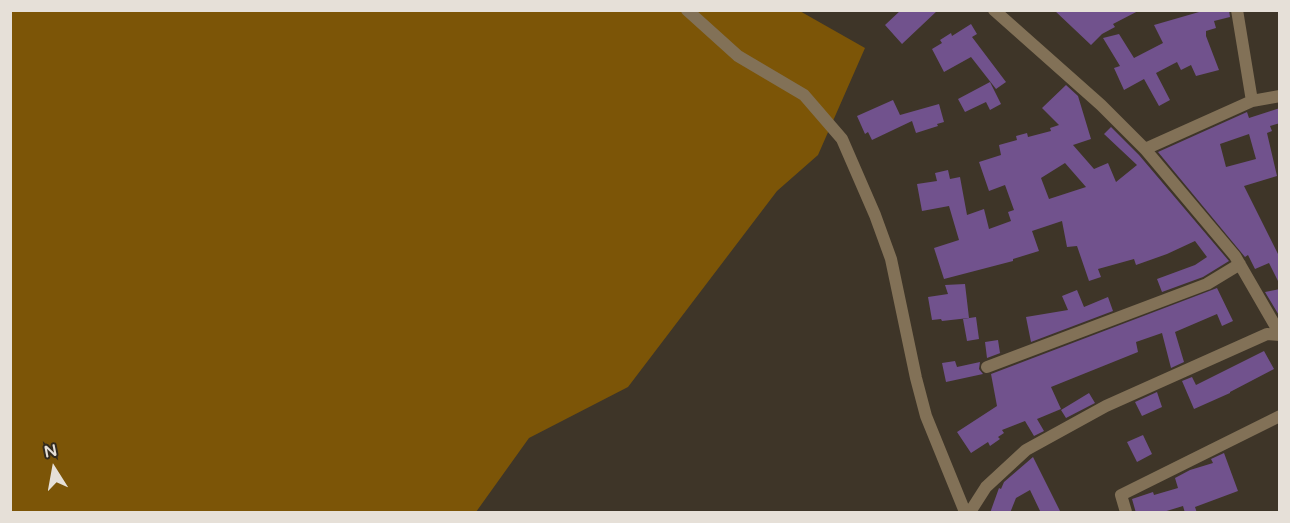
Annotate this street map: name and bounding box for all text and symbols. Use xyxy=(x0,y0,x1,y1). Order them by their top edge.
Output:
north arrow xyxy=(24,439,84,499)
text: N xyxy=(42,440,59,462)

